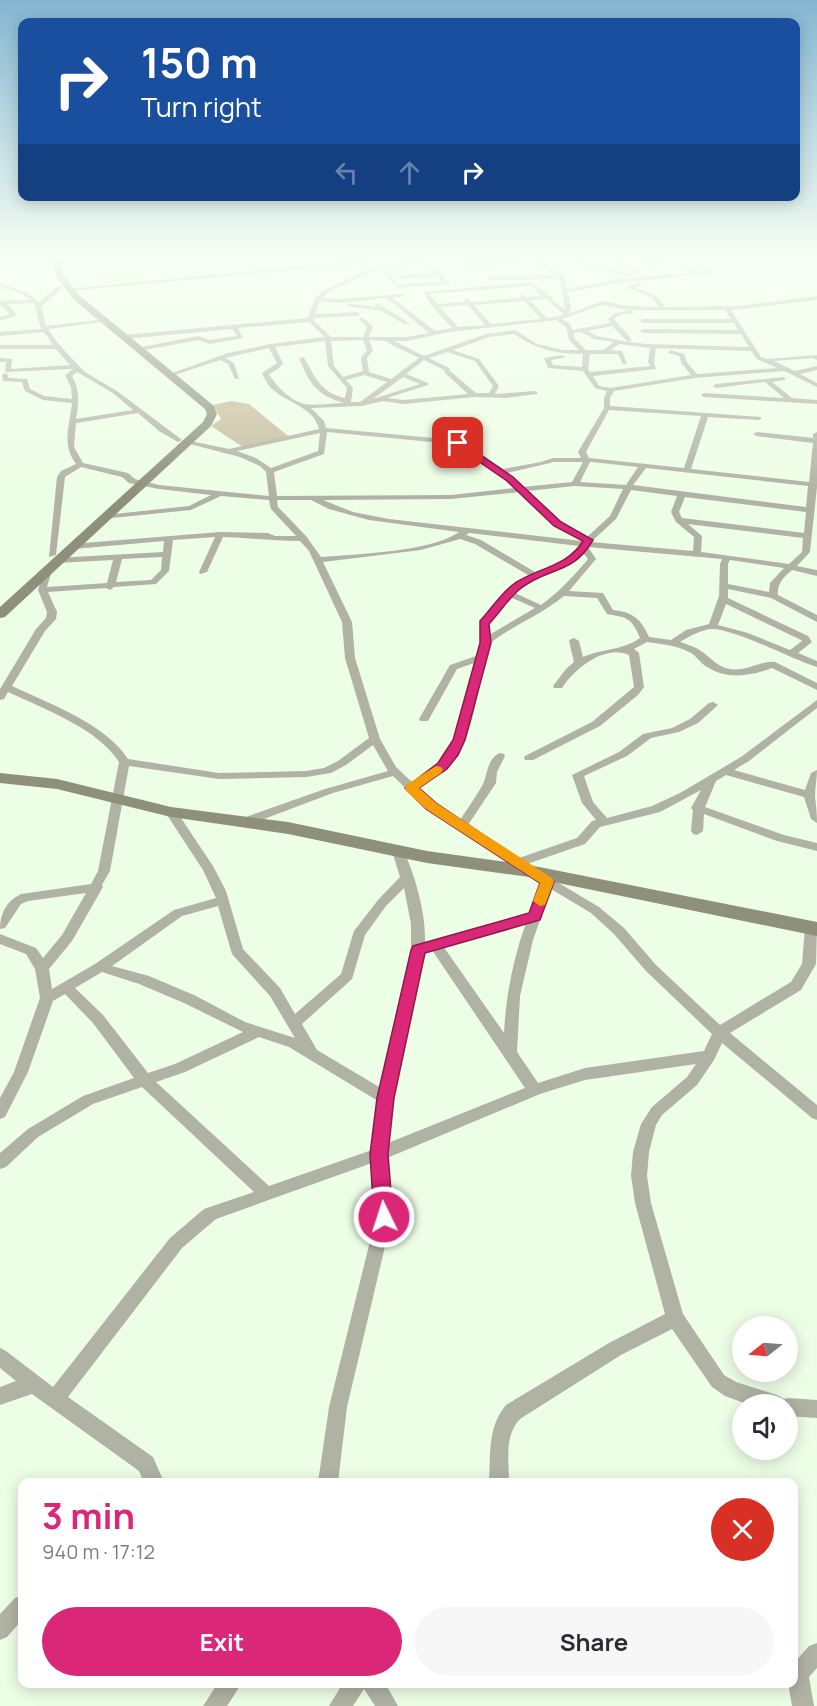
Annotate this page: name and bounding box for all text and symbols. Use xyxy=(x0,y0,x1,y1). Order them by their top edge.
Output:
text: 150 m xyxy=(141,33,258,91)
icon: right xyxy=(42,42,120,120)
text: Turn right xyxy=(141,88,262,125)
icon: left xyxy=(330,156,363,189)
icon: ahead xyxy=(393,156,426,189)
icon: right xyxy=(456,156,489,189)
pin xyxy=(432,417,483,468)
icon: arrive xyxy=(441,426,474,459)
position arrow xyxy=(352,1185,416,1249)
north arrow xyxy=(732,1316,798,1382)
map controls xyxy=(732,1316,798,1460)
button: sound xyxy=(732,1394,798,1460)
text: 3 min xyxy=(42,1491,135,1540)
button: close xyxy=(711,1498,774,1561)
text: 940 m · 17:12 xyxy=(42,1538,155,1565)
button: Exit xyxy=(42,1607,402,1676)
button: Share xyxy=(414,1607,774,1676)

